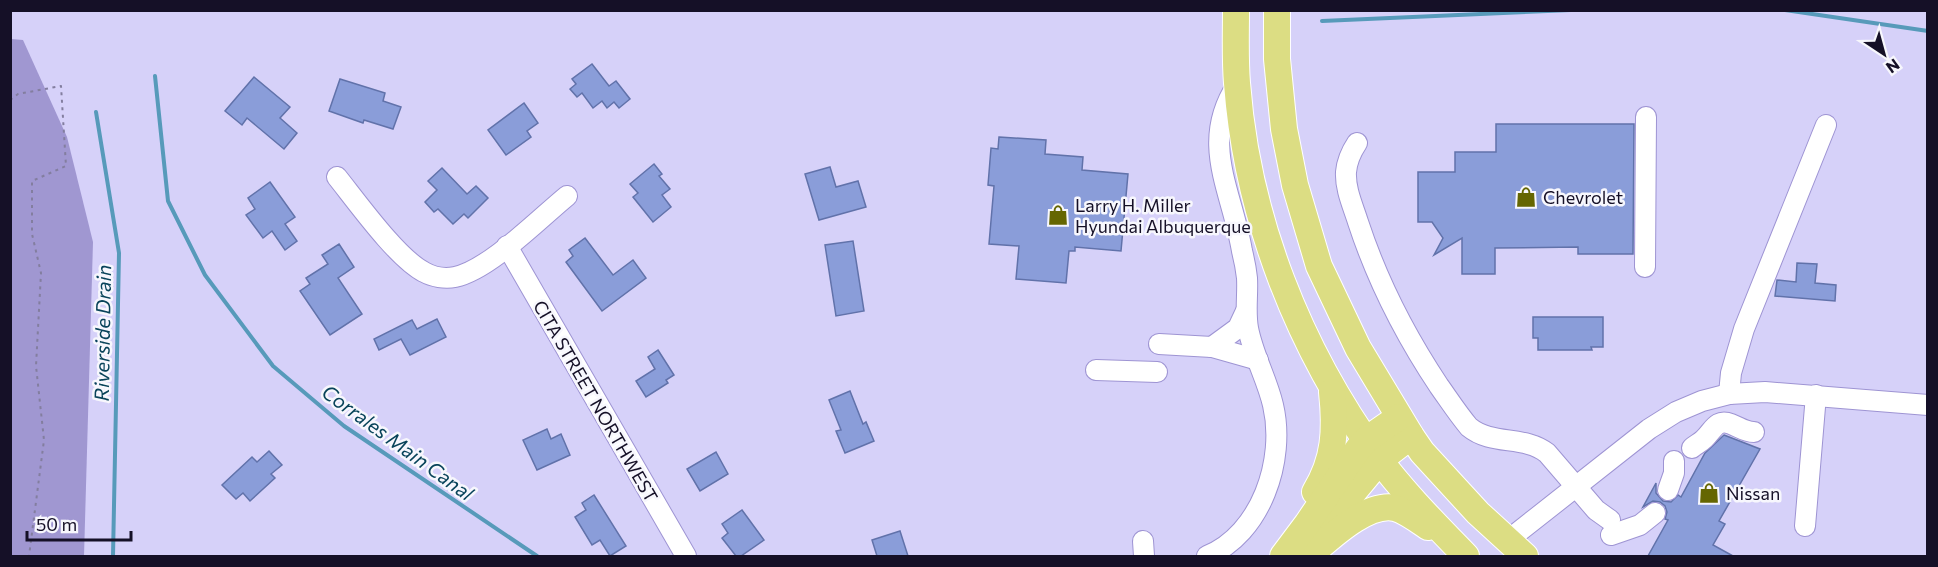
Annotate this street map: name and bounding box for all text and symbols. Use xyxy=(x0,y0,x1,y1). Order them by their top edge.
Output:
north arrow xyxy=(1854,24,1914,84)
text: N xyxy=(1883,55,1904,78)
shop icon: Chevrolet xyxy=(1514,185,1538,209)
place label: Chevrolet xyxy=(1543,186,1623,208)
place label: Larry H. Miller Hyundai Albuquerque xyxy=(1075,194,1251,237)
shop icon: Larry H. Miller Hyundai Albuquerque xyxy=(1046,203,1070,227)
water label: Riverside Drain xyxy=(89,265,115,401)
street label: CITA STREET NORTHWEST xyxy=(529,296,663,506)
water label: Corrales Main Canal xyxy=(318,379,479,506)
shop icon: Nissan xyxy=(1697,481,1721,505)
place label: Nissan xyxy=(1726,482,1780,504)
scale bar xyxy=(27,504,130,542)
text: 50 m xyxy=(36,513,77,535)

